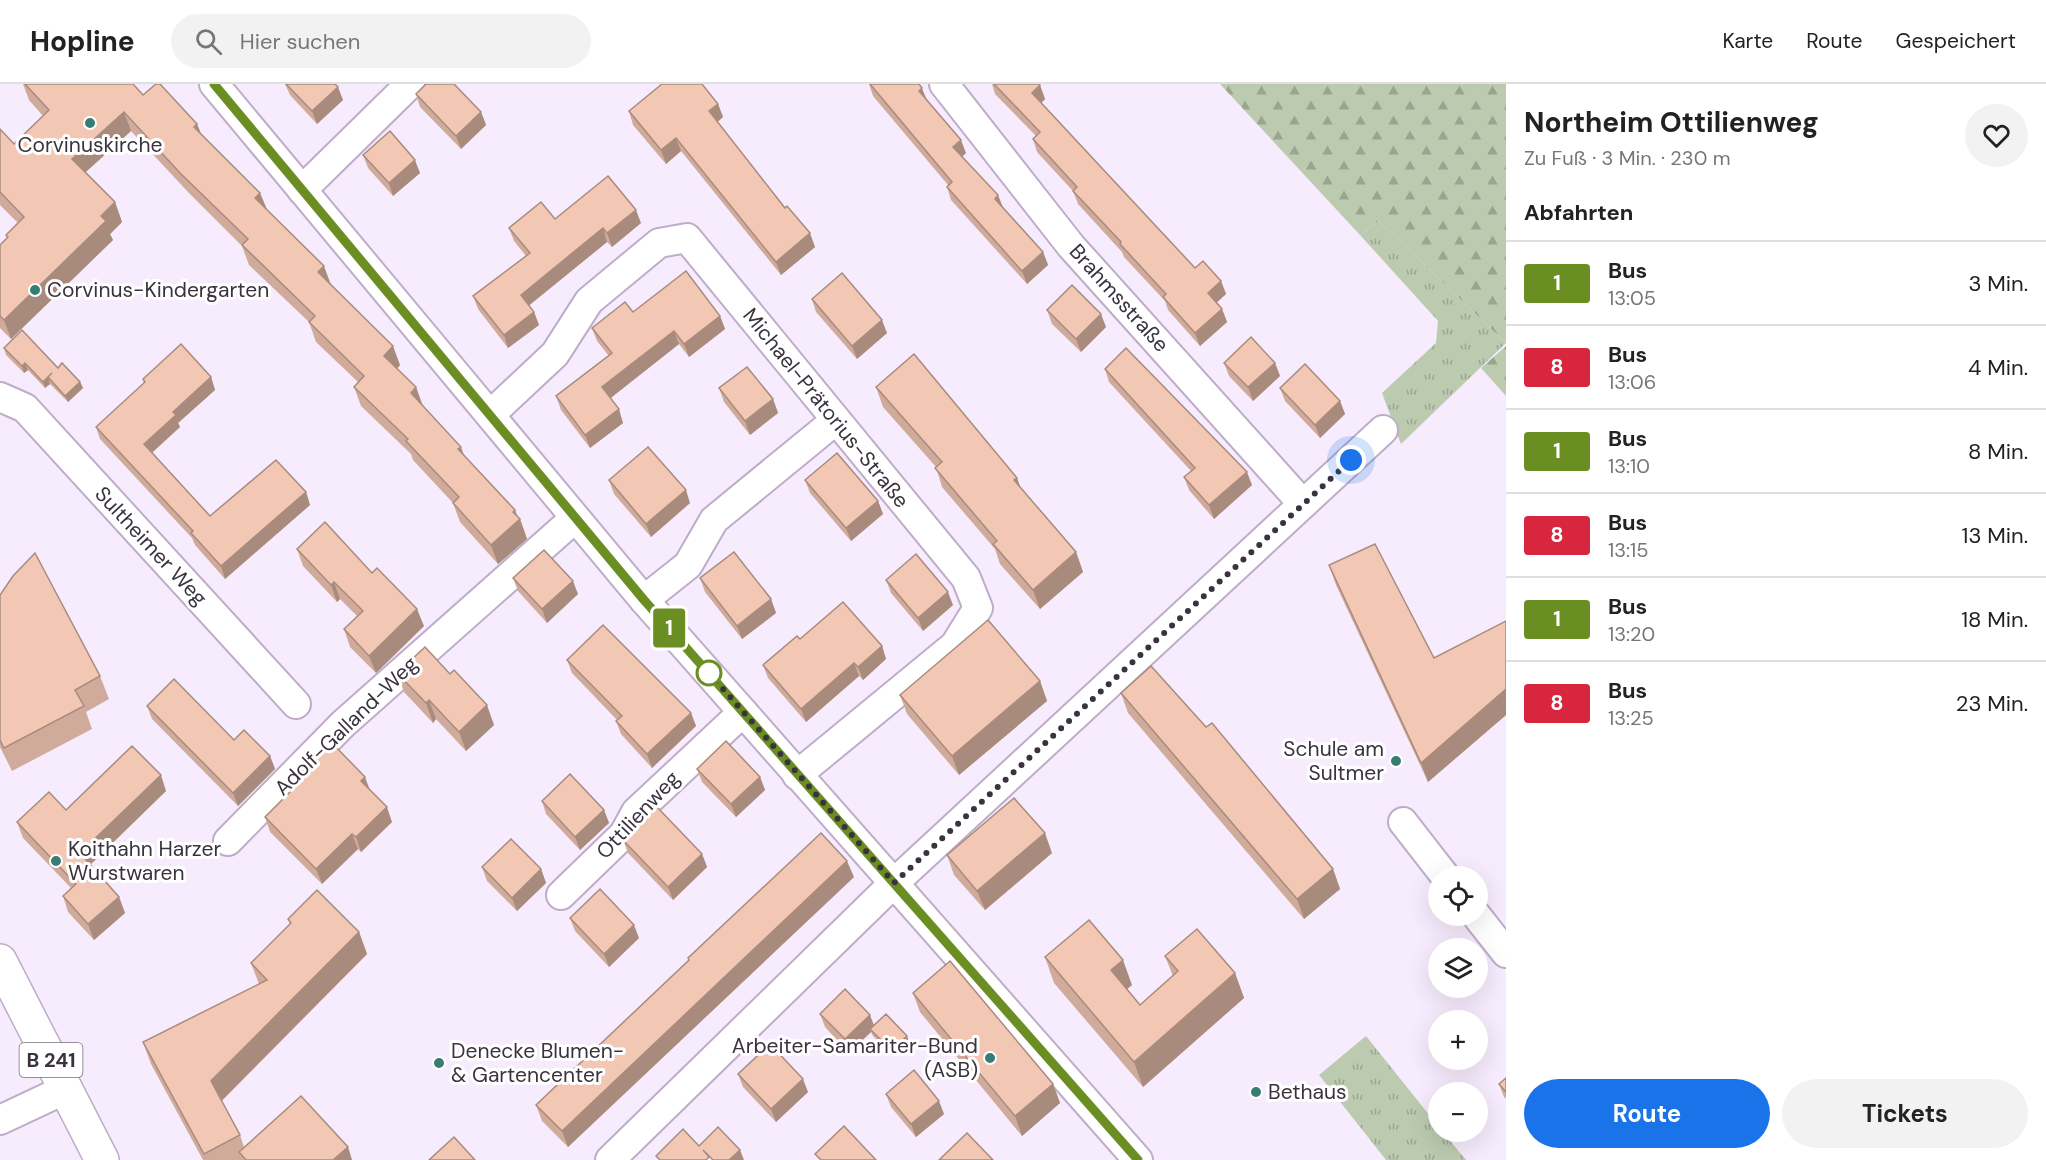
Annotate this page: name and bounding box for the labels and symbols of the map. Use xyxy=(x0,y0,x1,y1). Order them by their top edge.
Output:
marker: Corvinuskirche xyxy=(83,116,97,130)
place label: Corvinuskirche xyxy=(17,131,163,159)
street label: Brahmsstraße xyxy=(1063,238,1175,358)
place label: Corvinus-Kindergarten xyxy=(47,276,269,304)
marker: Corvinus-Kindergarten xyxy=(28,283,42,297)
street label: Michael-Prätorius-Straße xyxy=(737,302,915,514)
your location xyxy=(1336,445,1366,475)
street label: Sultheimer Weg xyxy=(89,480,214,612)
line badge: 1 xyxy=(650,608,688,648)
street label: Adolf-Galland-Weg xyxy=(268,650,424,802)
unlabelled marker xyxy=(696,660,722,686)
place label: Schule am Sultmer xyxy=(1283,735,1384,787)
marker: Schule am Sultmer xyxy=(1389,754,1403,768)
street label: Ottilienweg xyxy=(590,765,686,865)
place label: Koithahn Harzer Wurstwaren xyxy=(68,835,222,887)
marker: Koithahn Harzer Wurstwaren xyxy=(49,854,63,868)
place label: Arbeiter-Samariter-Bund (ASB) xyxy=(732,1032,978,1084)
place label: Denecke Blumen- & Gartencenter xyxy=(451,1037,624,1089)
road number: B 241 xyxy=(20,1043,82,1077)
marker: Arbeiter-Samariter-Bund (ASB) xyxy=(983,1051,997,1065)
marker: Denecke Blumen- & Gartencenter xyxy=(432,1056,446,1070)
place label: Bethaus xyxy=(1268,1078,1347,1106)
marker: Bethaus xyxy=(1249,1085,1263,1099)

